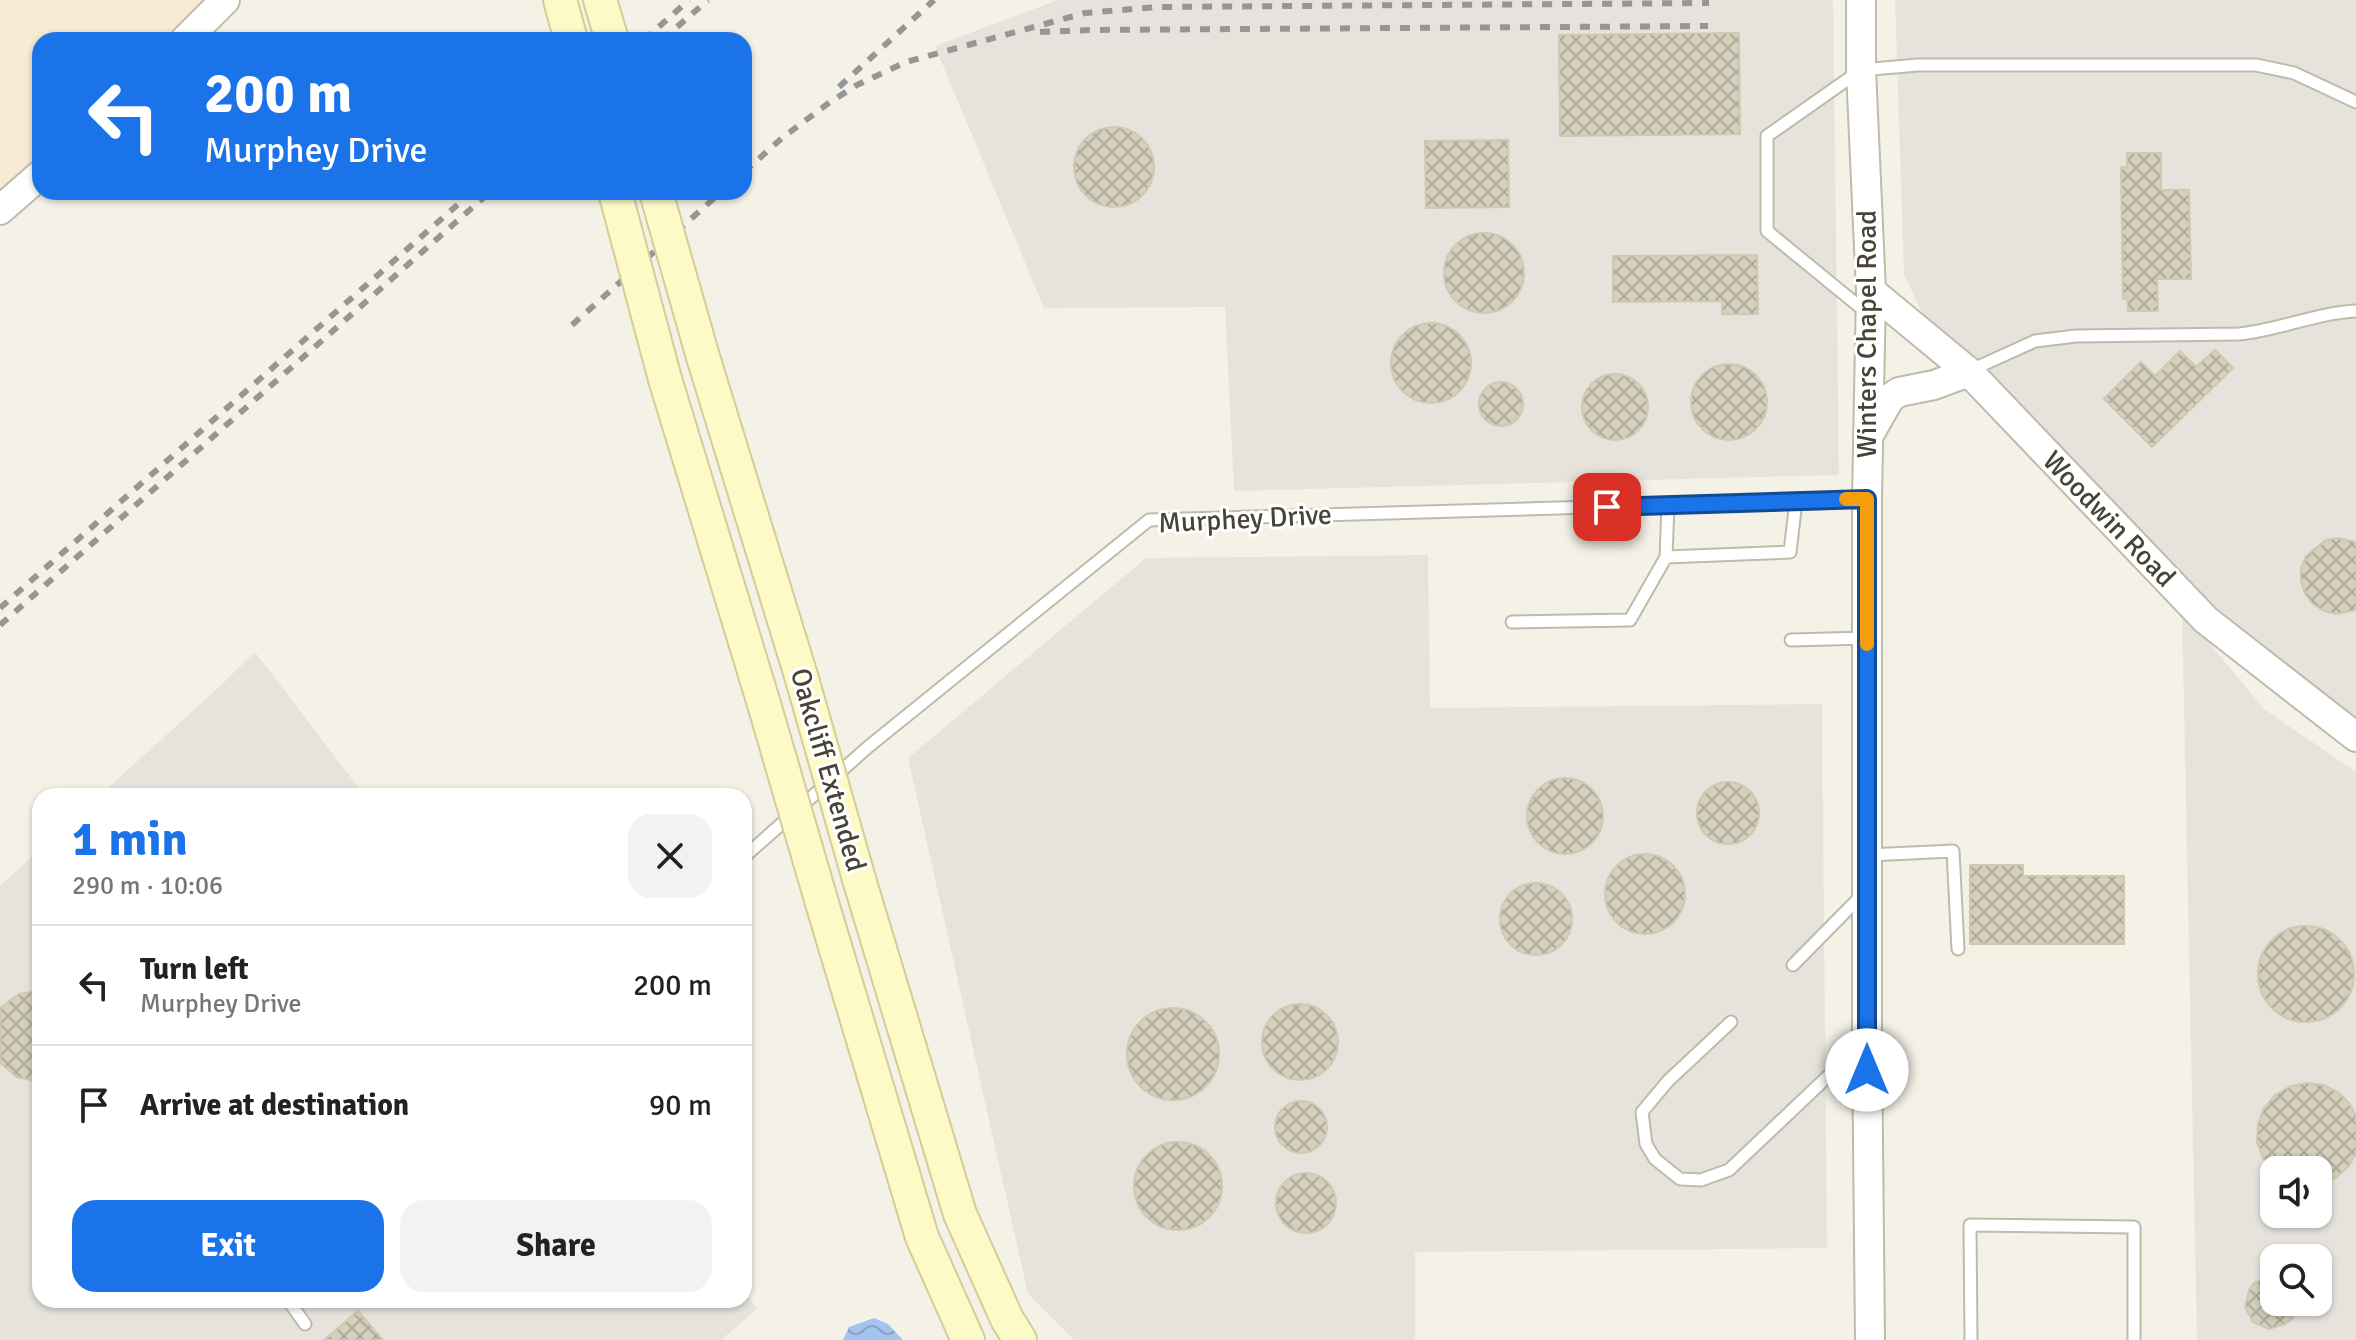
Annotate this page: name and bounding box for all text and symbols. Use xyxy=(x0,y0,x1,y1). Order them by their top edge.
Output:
text: 200 m xyxy=(204,59,352,128)
icon: left xyxy=(72,64,176,168)
text: Murphey Drive xyxy=(204,128,428,173)
street label: Winters Chapel Road xyxy=(1850,210,1884,458)
street label: Woodwin Road xyxy=(2036,444,2182,594)
pin xyxy=(1573,473,1641,541)
icon: arrive xyxy=(1585,485,1629,529)
street label: Murphey Drive xyxy=(1157,497,1333,541)
street label: Oakcliff Extended xyxy=(783,664,873,876)
text: 1 min xyxy=(72,810,188,869)
button: close xyxy=(628,814,712,898)
text: 290 m · 10:06 xyxy=(72,870,223,902)
text: Turn left xyxy=(140,951,249,988)
icon: left xyxy=(72,963,116,1007)
text: 200 m xyxy=(633,967,712,1004)
text: Murphey Drive xyxy=(140,988,301,1020)
position arrow xyxy=(1825,1028,1909,1112)
icon: arrive xyxy=(72,1083,116,1127)
text: Arrive at destination xyxy=(140,1087,409,1124)
text: 90 m xyxy=(649,1087,712,1124)
map controls xyxy=(2260,1156,2332,1316)
button: sound xyxy=(2260,1156,2332,1228)
button: Exit xyxy=(72,1200,384,1292)
button: Share xyxy=(400,1200,712,1292)
button: search xyxy=(2260,1244,2332,1316)

